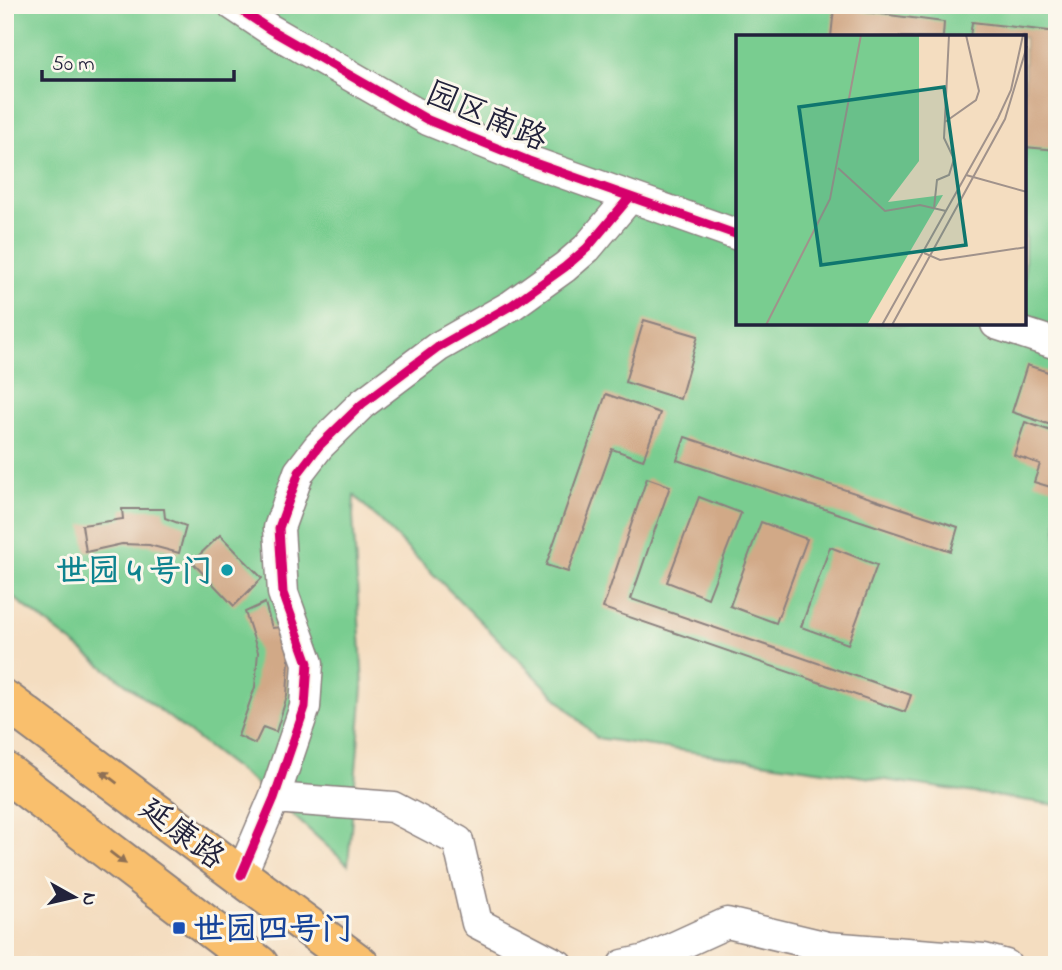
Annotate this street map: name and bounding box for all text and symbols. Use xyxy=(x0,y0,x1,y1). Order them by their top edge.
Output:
inset map xyxy=(736,35,1027,326)
scale bar xyxy=(42,38,234,82)
text: 50 m xyxy=(52,50,95,80)
street label: 园区南路 xyxy=(418,72,554,165)
place label: 世园 4 号门 xyxy=(56,550,213,597)
marker: 世园 4 号门 xyxy=(219,562,235,578)
one-way arrow xyxy=(100,770,118,784)
street label: 延康路 xyxy=(128,787,233,882)
one-way arrow xyxy=(109,850,127,864)
north arrow xyxy=(38,862,108,932)
text: N xyxy=(74,891,103,907)
place label: 世园四号门 xyxy=(193,908,353,955)
marker: 世园四号门 xyxy=(171,920,187,936)

